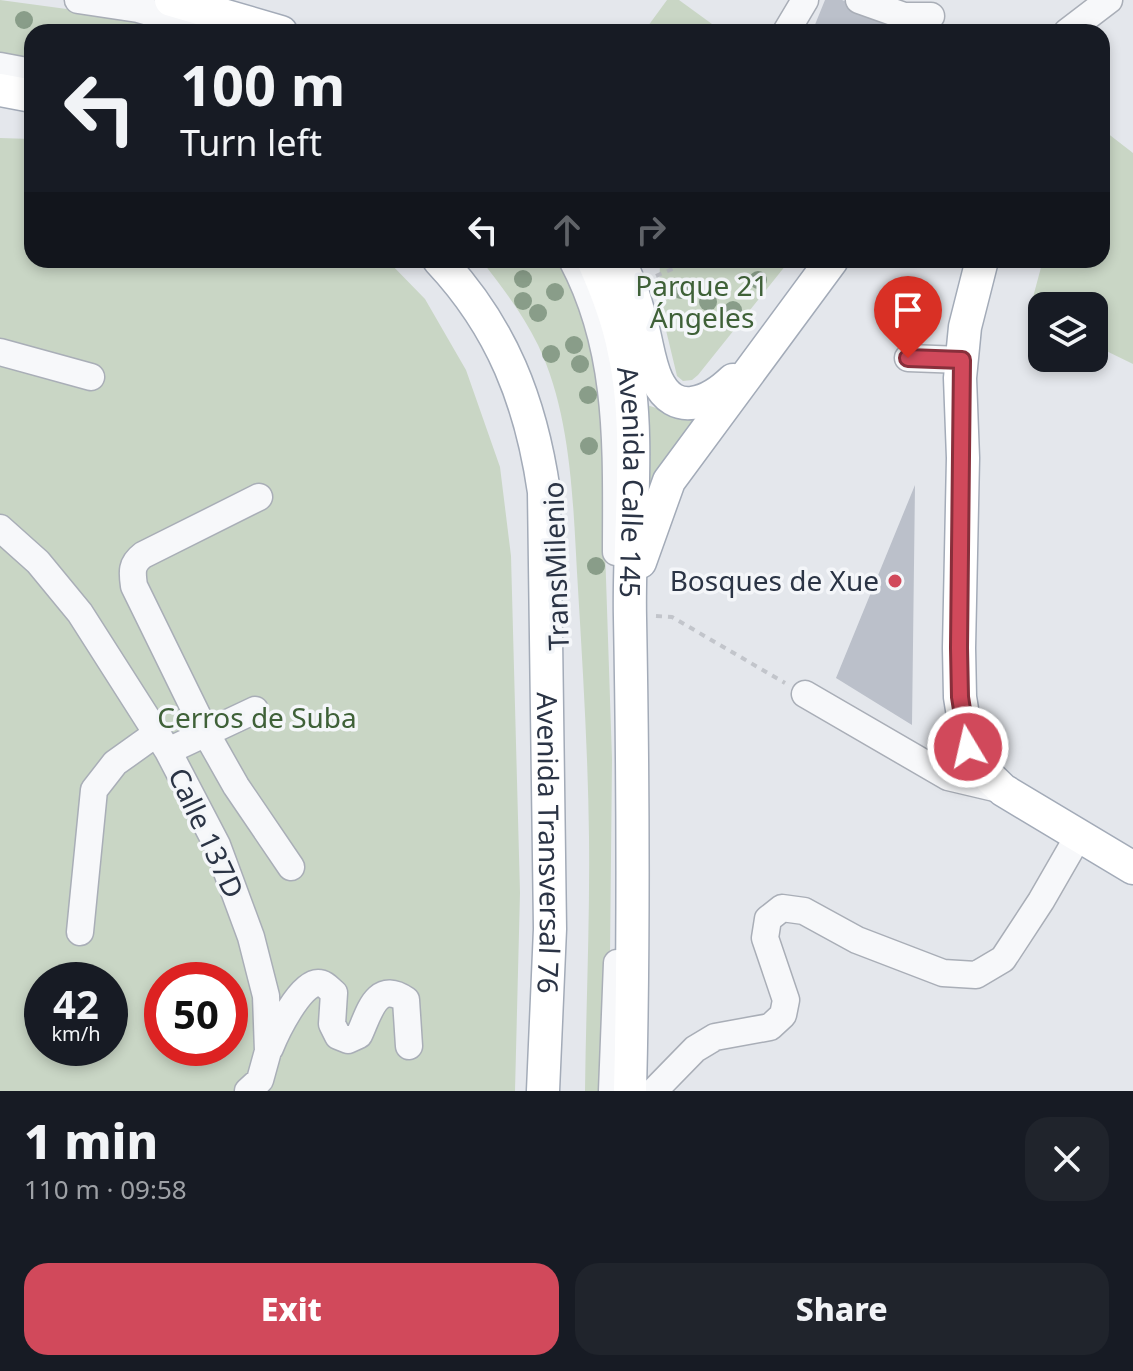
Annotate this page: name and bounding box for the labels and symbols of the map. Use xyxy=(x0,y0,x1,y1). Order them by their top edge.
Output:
park label: Parque 21 Ángeles xyxy=(635,266,769,336)
pin xyxy=(874,276,942,358)
street label: Avenida Calle 145 xyxy=(609,364,653,598)
street label: TransMilenio xyxy=(533,481,577,651)
place label: Bosques de Xue xyxy=(670,561,879,599)
marker: Bosques de Xue xyxy=(886,572,904,590)
street label: Avenida Transversal 76 xyxy=(529,692,570,995)
park label: Cerros de Suba xyxy=(157,698,357,736)
position arrow xyxy=(926,705,1010,789)
street label: Calle 137D xyxy=(160,761,254,904)
speed limit sign: 50 xyxy=(144,962,248,1066)

